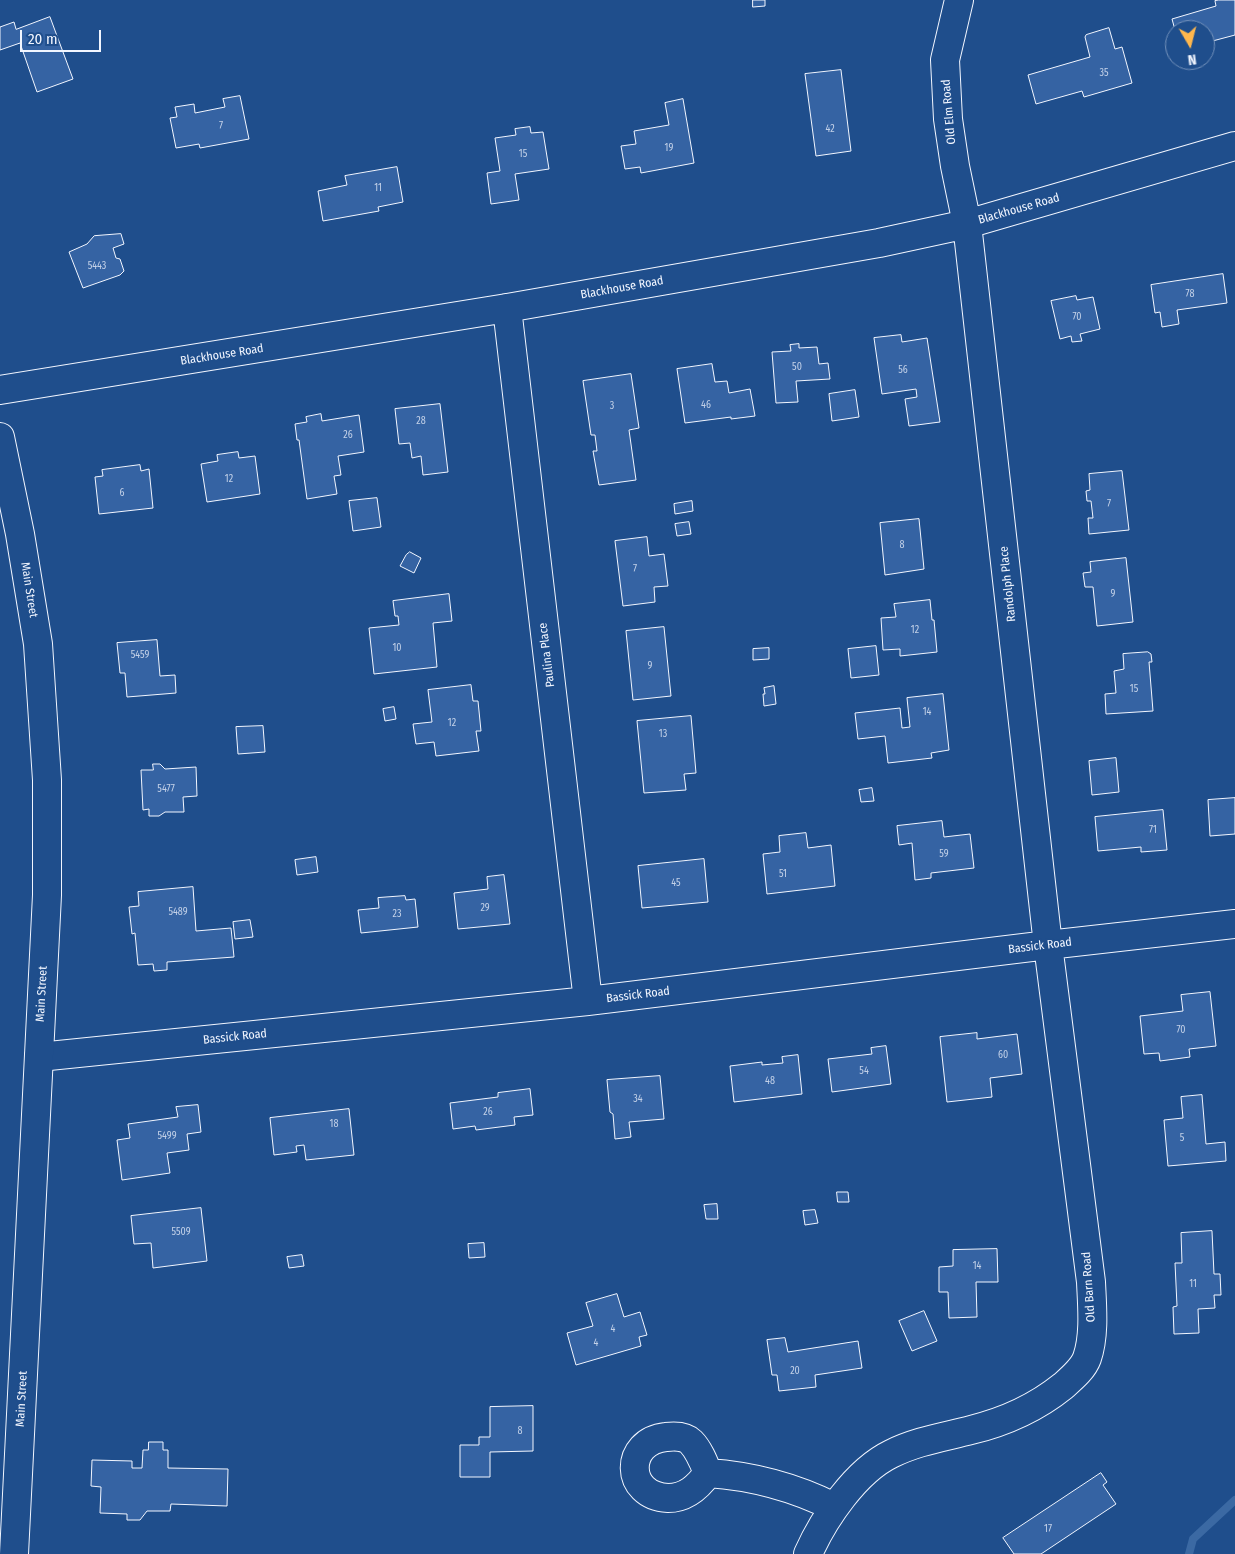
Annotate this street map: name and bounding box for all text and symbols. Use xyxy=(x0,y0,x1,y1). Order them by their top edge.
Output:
scale bar xyxy=(22,20,104,52)
north arrow xyxy=(1165,20,1215,70)
text: 20 m xyxy=(28,30,58,48)
text: N xyxy=(1187,50,1197,68)
house number: 35 xyxy=(1099,67,1109,79)
street label: Old Elm Road xyxy=(939,79,959,145)
house number: 7 xyxy=(219,120,223,132)
house number: 42 xyxy=(825,123,835,135)
house number: 19 xyxy=(665,142,673,154)
house number: 15 xyxy=(519,148,527,160)
house number: 11 xyxy=(374,182,382,194)
street label: Blackhouse Road xyxy=(977,191,1061,227)
house number: 5443 xyxy=(88,260,106,272)
street label: Blackhouse Road xyxy=(579,274,665,302)
house number: 78 xyxy=(1186,288,1194,300)
house number: 70 xyxy=(1072,311,1082,323)
street label: Blackhouse Road xyxy=(179,341,265,369)
house number: 50 xyxy=(792,361,802,373)
house number: 56 xyxy=(898,364,908,376)
house number: 46 xyxy=(701,399,711,411)
house number: 3 xyxy=(610,400,614,412)
house number: 28 xyxy=(416,415,426,427)
house number: 26 xyxy=(343,429,353,441)
house number: 12 xyxy=(225,473,233,485)
house number: 6 xyxy=(120,487,124,499)
house number: 7 xyxy=(1107,498,1111,510)
house number: 8 xyxy=(900,539,904,551)
street label: Randolph Place xyxy=(997,545,1019,623)
street label: Main Street xyxy=(18,561,40,619)
house number: 7 xyxy=(633,563,637,575)
house number: 9 xyxy=(1111,588,1115,600)
street label: Paulina Place xyxy=(536,622,558,688)
house number: 12 xyxy=(911,624,919,636)
house number: 10 xyxy=(392,642,402,654)
house number: 5459 xyxy=(131,649,149,661)
house number: 9 xyxy=(648,660,652,672)
house number: 15 xyxy=(1130,683,1138,695)
house number: 14 xyxy=(923,706,931,718)
house number: 12 xyxy=(448,717,456,729)
house number: 13 xyxy=(659,728,667,740)
house number: 5477 xyxy=(157,783,175,795)
house number: 71 xyxy=(1149,824,1157,836)
house number: 59 xyxy=(939,848,949,860)
house number: 51 xyxy=(779,868,787,880)
house number: 45 xyxy=(671,877,681,889)
house number: 29 xyxy=(480,902,490,914)
house number: 5489 xyxy=(168,906,188,918)
house number: 23 xyxy=(393,908,401,920)
street label: Bassick Road xyxy=(1007,935,1073,957)
street label: Main Street xyxy=(33,966,51,1022)
street label: Bassick Road xyxy=(605,984,671,1006)
house number: 70 xyxy=(1176,1024,1186,1036)
street label: Bassick Road xyxy=(202,1026,268,1048)
house number: 60 xyxy=(998,1049,1008,1061)
house number: 54 xyxy=(859,1065,869,1077)
house number: 48 xyxy=(765,1075,775,1087)
house number: 34 xyxy=(633,1093,643,1105)
house number: 26 xyxy=(483,1106,493,1118)
house number: 18 xyxy=(330,1118,338,1130)
house number: 5499 xyxy=(158,1130,176,1142)
house number: 5 xyxy=(1180,1132,1184,1144)
house number: 5509 xyxy=(171,1226,191,1238)
street label: Old Barn Road xyxy=(1079,1251,1099,1323)
house number: 14 xyxy=(973,1260,981,1272)
house number: 11 xyxy=(1189,1278,1197,1290)
house number: 4 xyxy=(611,1323,615,1335)
house number: 4 xyxy=(594,1337,598,1349)
house number: 20 xyxy=(790,1365,800,1377)
street label: Main Street xyxy=(13,1371,31,1427)
house number: 8 xyxy=(518,1425,522,1437)
house number: 17 xyxy=(1044,1523,1052,1535)

